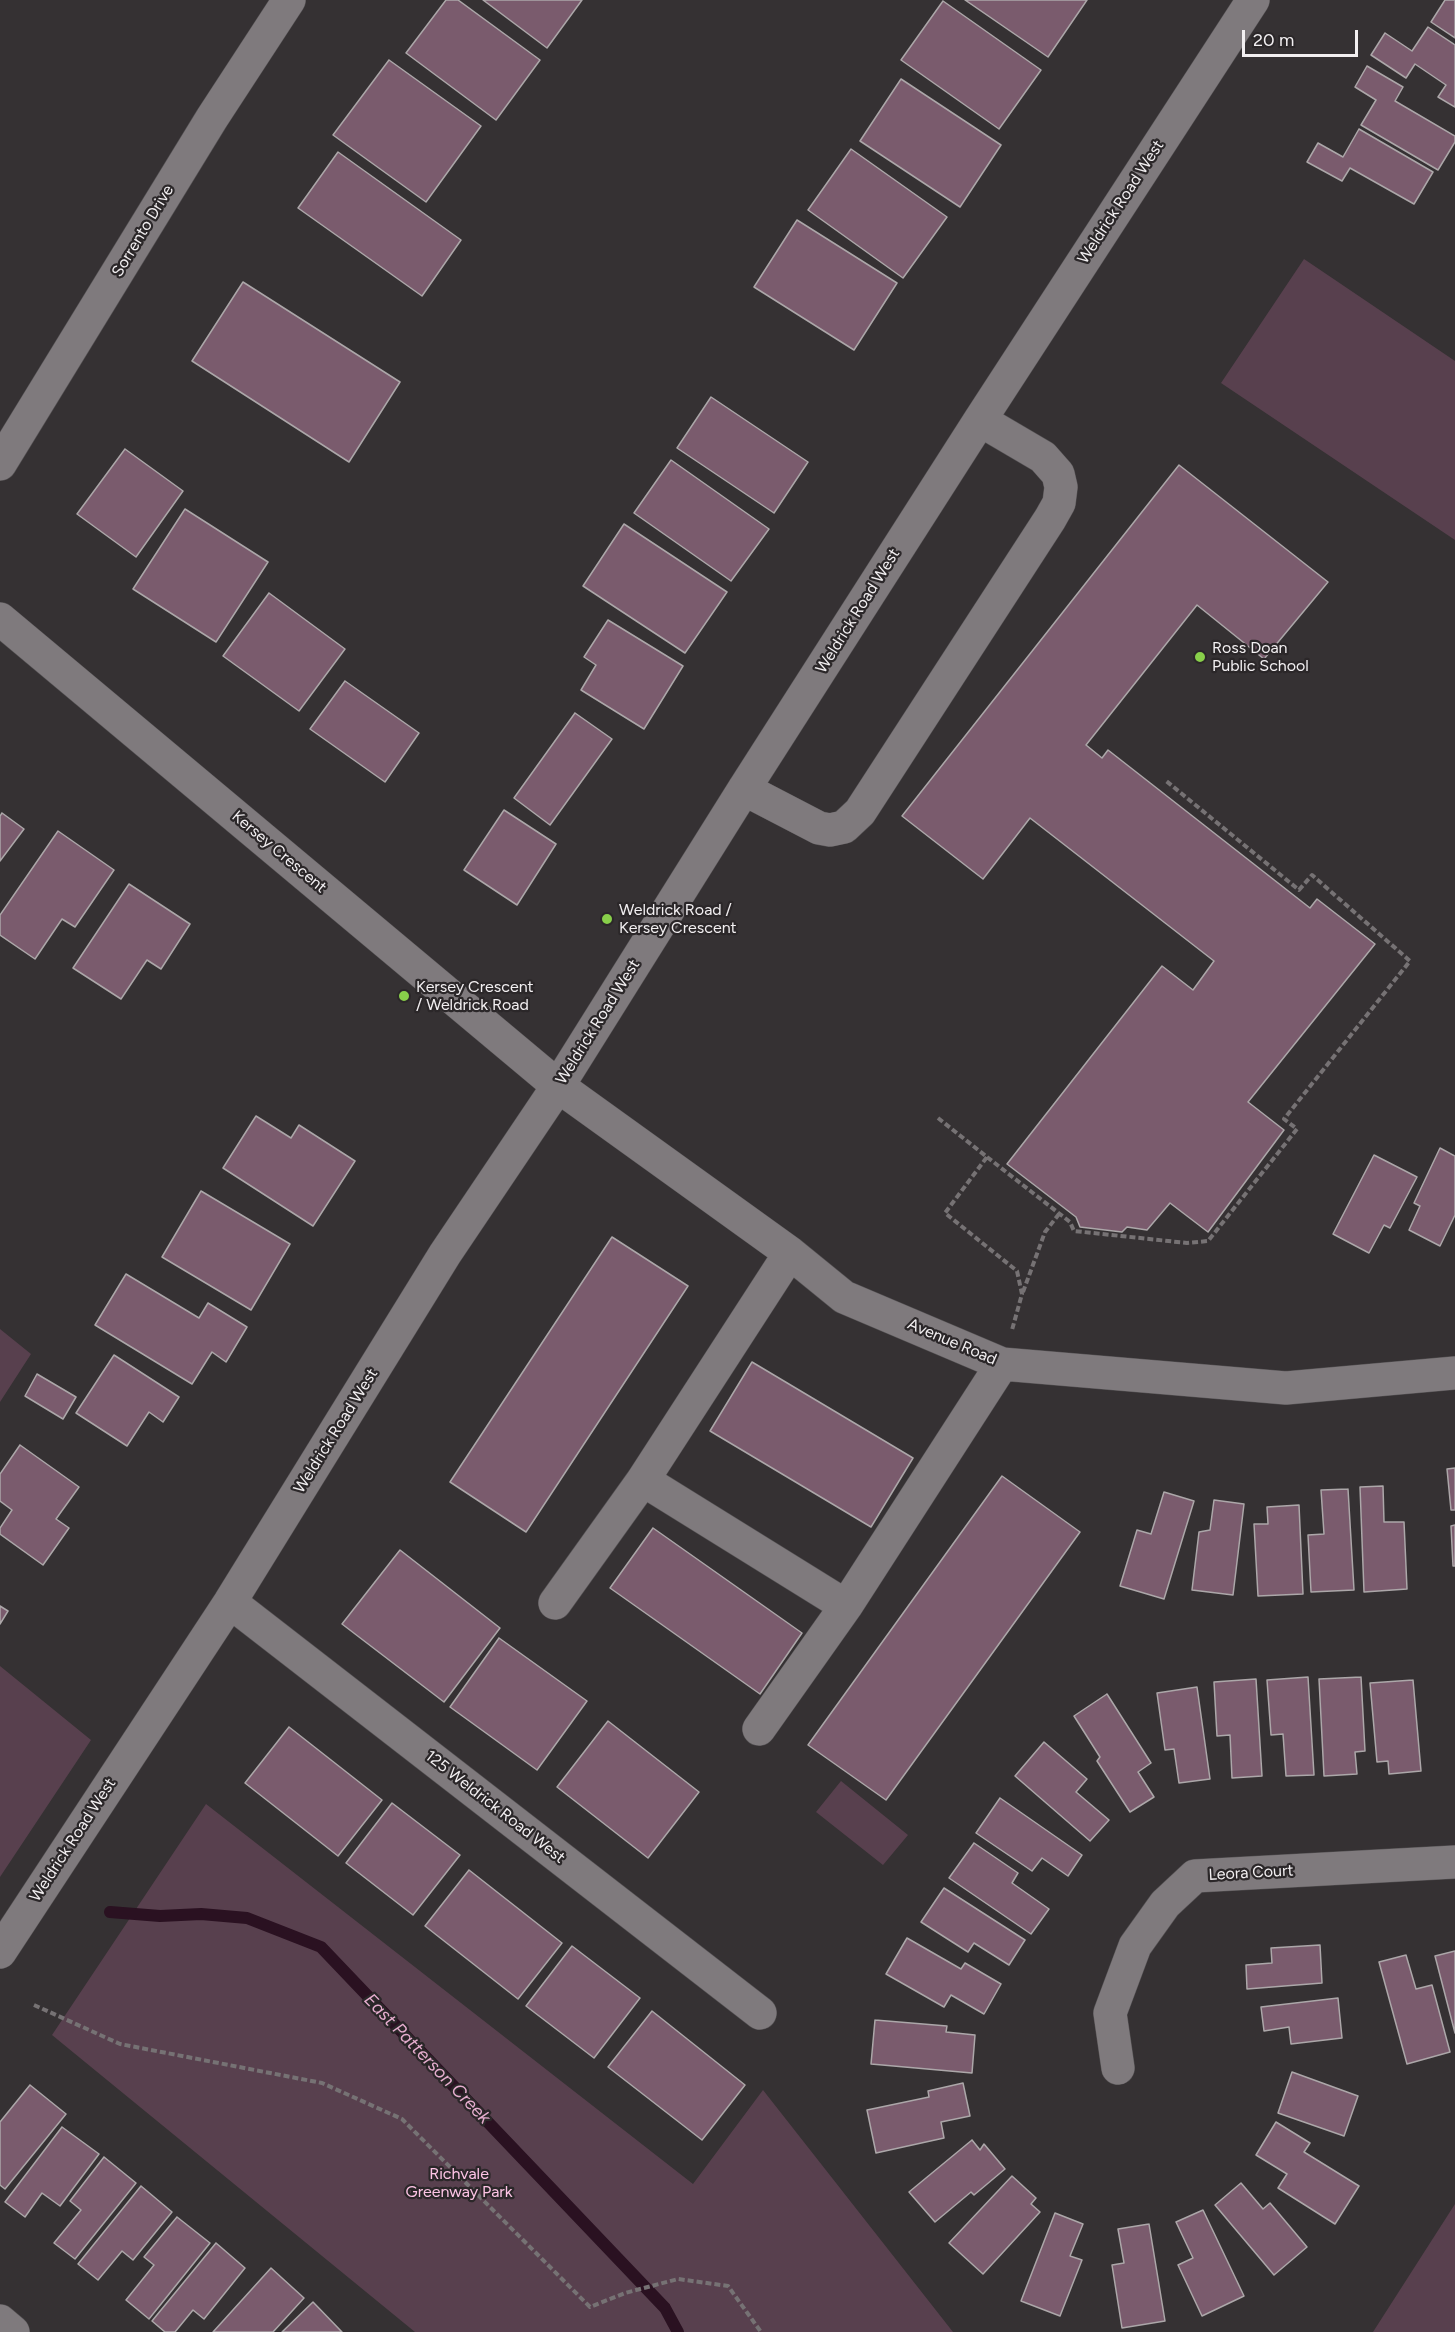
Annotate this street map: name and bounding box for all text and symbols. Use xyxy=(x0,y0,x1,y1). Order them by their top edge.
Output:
scale bar xyxy=(1245,18,1360,56)
text: 20 m xyxy=(1253,29,1294,51)
street label: Weldrick Road West xyxy=(1074,137,1168,267)
street label: Sorrento Drive xyxy=(108,182,178,280)
street label: Weldrick Road West xyxy=(812,545,904,677)
place label: Ross Doan Public School xyxy=(1212,638,1309,676)
marker: Ross Doan Public School xyxy=(1193,650,1207,664)
street label: Kersey Crescent xyxy=(228,807,330,897)
place label: Weldrick Road / Kersey Crescent xyxy=(619,900,737,938)
marker: Weldrick Road / Kersey Crescent xyxy=(600,912,614,926)
street label: Weldrick Road West xyxy=(552,956,644,1088)
place label: Kersey Crescent / Weldrick Road xyxy=(416,977,534,1015)
marker: Kersey Crescent / Weldrick Road xyxy=(397,989,411,1003)
street label: Avenue Road xyxy=(905,1315,999,1369)
street label: Weldrick Road West xyxy=(290,1365,382,1497)
street label: 125 Weldrick Road West xyxy=(421,1746,569,1868)
street label: Weldrick Road West xyxy=(26,1775,120,1905)
street label: Leora Court xyxy=(1208,1861,1294,1885)
water label: East Patterson Creek xyxy=(359,1989,495,2129)
park label: Richvale Greenway Park xyxy=(405,2164,513,2202)

